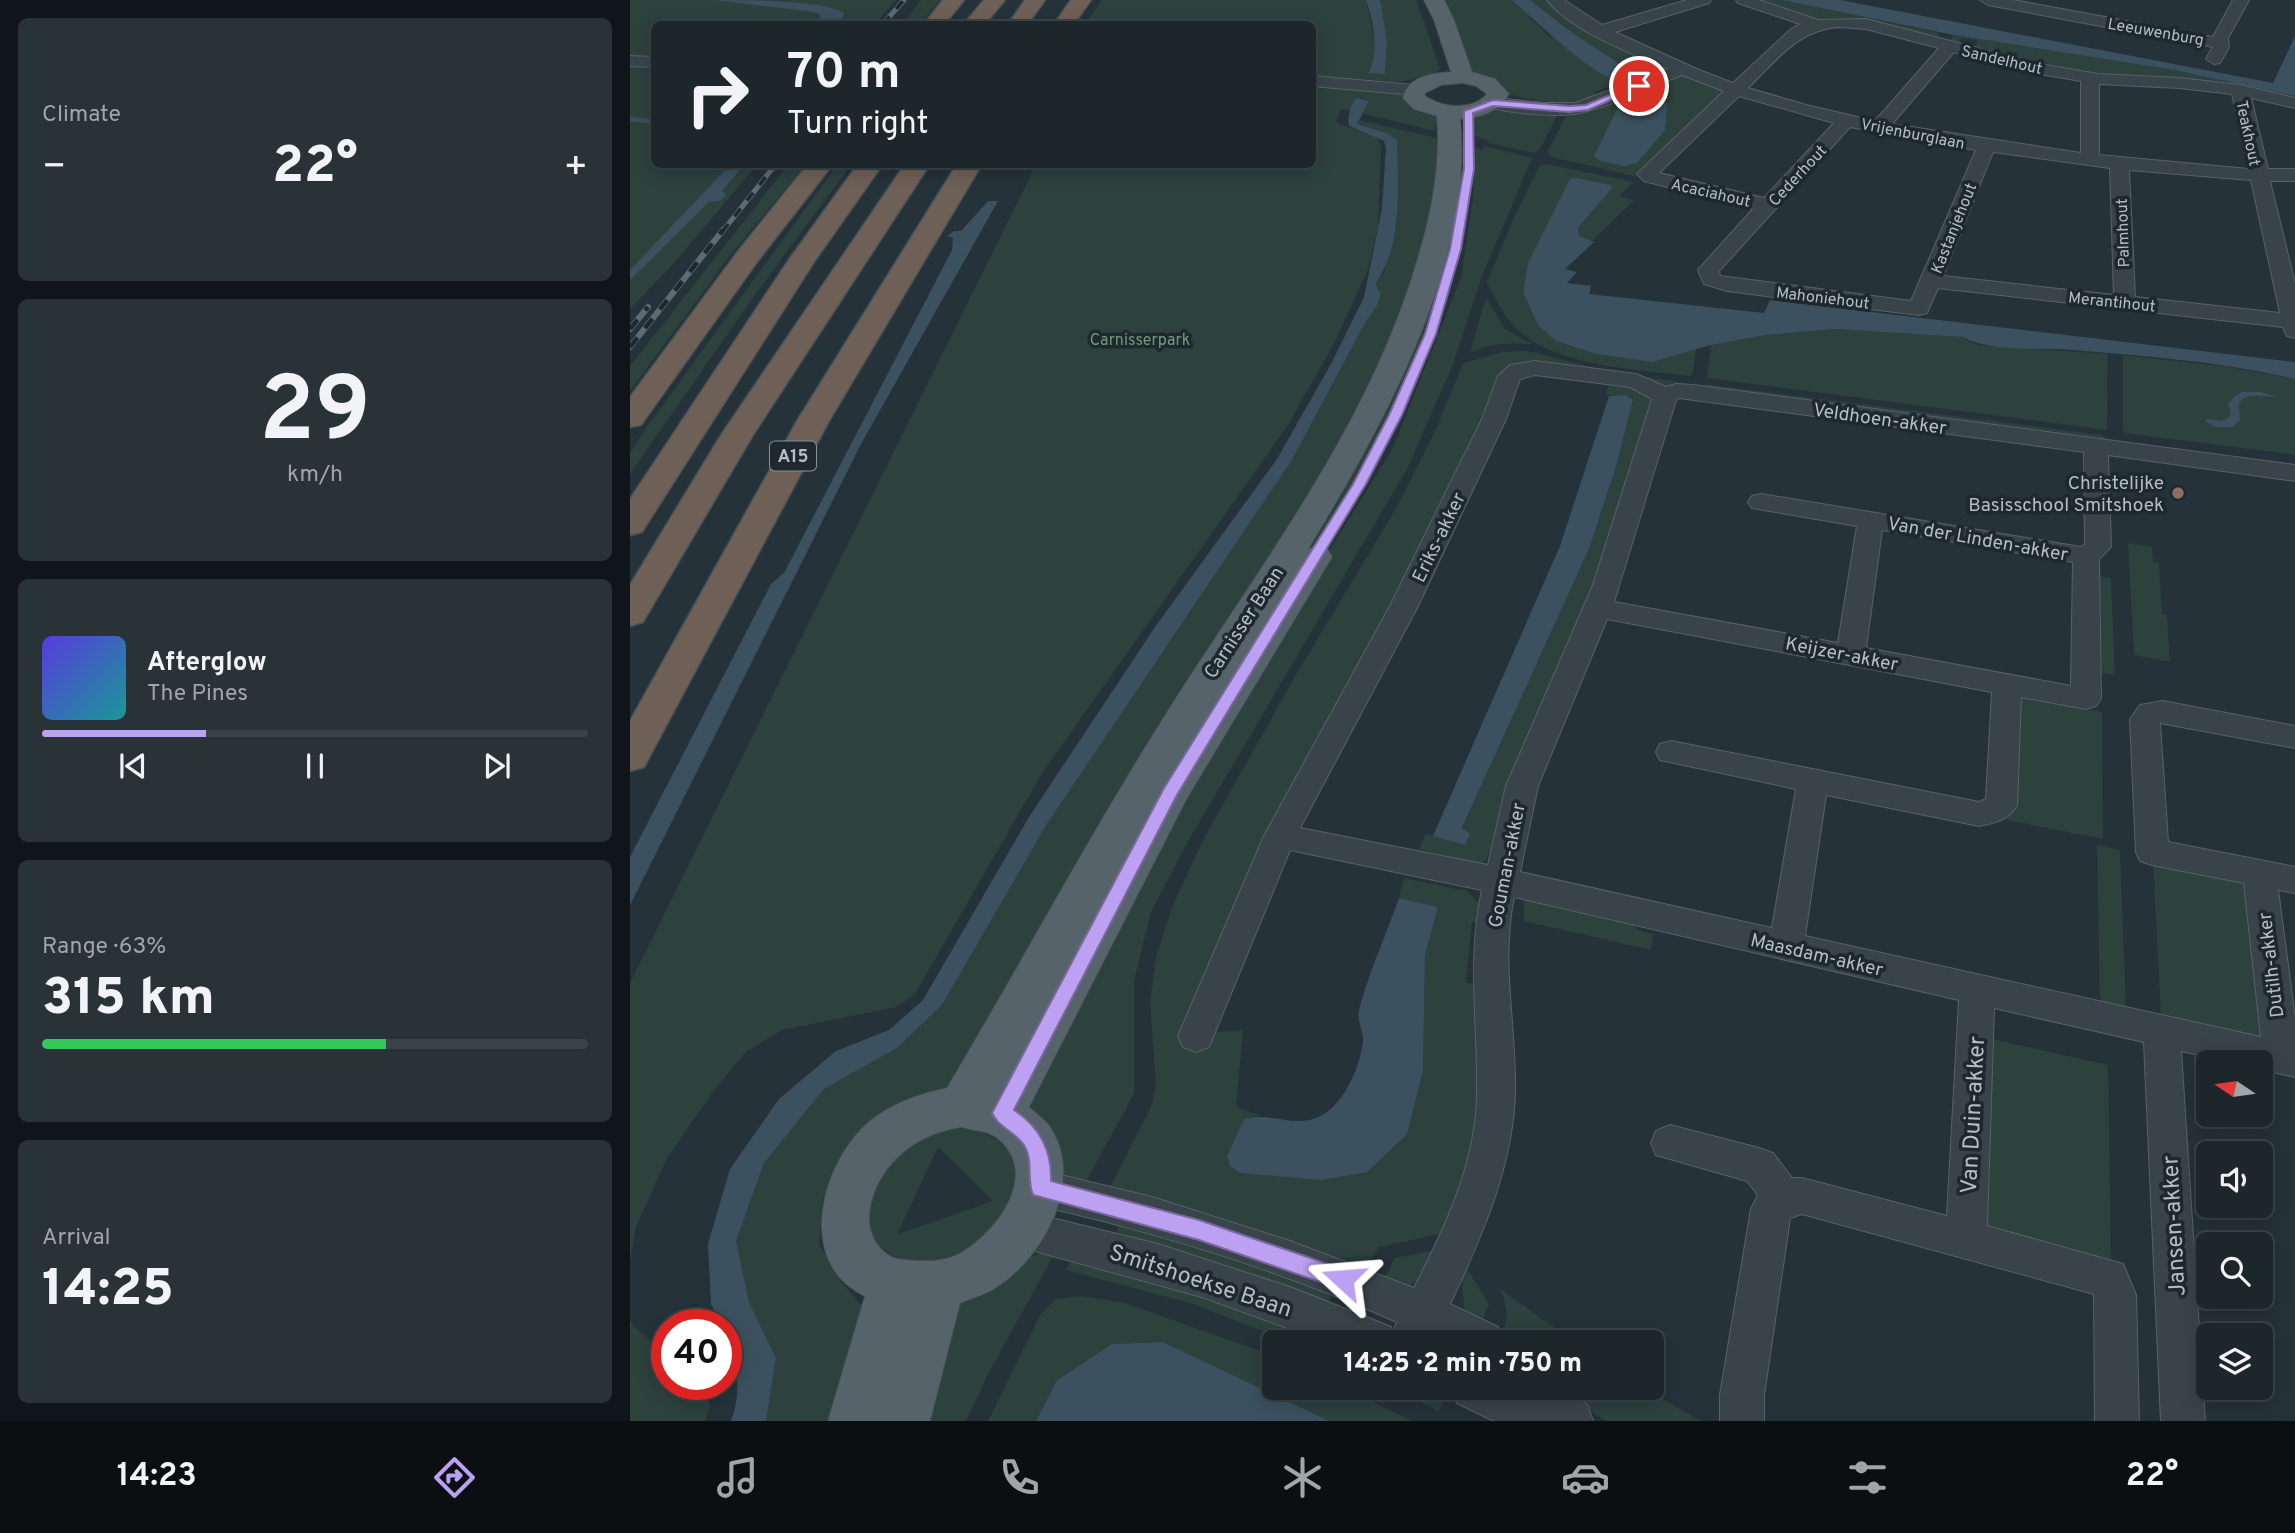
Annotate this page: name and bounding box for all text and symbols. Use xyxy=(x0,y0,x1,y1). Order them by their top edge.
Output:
street label: Leeuwenburg xyxy=(2106,15,2205,51)
street label: Sandelhout xyxy=(1959,42,2044,80)
text: 70 m xyxy=(787,44,901,106)
icon: right xyxy=(672,49,763,140)
pin xyxy=(1609,56,1669,116)
icon: arrive xyxy=(1620,67,1658,105)
street label: Teakhout xyxy=(2230,99,2264,168)
text: Climate xyxy=(42,101,121,130)
text: Turn right xyxy=(787,105,929,145)
street label: Vrijenburglaan xyxy=(1859,115,1966,155)
text: 22° xyxy=(272,135,358,201)
street label: Cederhout xyxy=(1765,142,1832,211)
text: − xyxy=(42,144,67,193)
text: + xyxy=(563,144,588,193)
street label: Acaciahout xyxy=(1669,175,1752,213)
street label: Kastanjehout xyxy=(1928,181,1982,277)
street label: Palmhout xyxy=(2113,198,2135,268)
street label: Mahoniehout xyxy=(1775,283,1871,315)
street label: Merantihout xyxy=(2067,288,2157,318)
park label: Carnisserpark xyxy=(1090,331,1190,351)
text: 29 xyxy=(259,358,371,473)
street label: Veldhoen-akker xyxy=(1811,399,1949,441)
road number: A15 xyxy=(770,442,816,470)
text: km/h xyxy=(287,461,343,490)
place label: Christelijke Basisschool Smitshoek xyxy=(1968,472,2164,518)
marker: Christelijke Basisschool Smitshoek xyxy=(2170,485,2186,501)
street label: Eriks-akker xyxy=(1408,488,1472,587)
street label: Van der Linden-akker xyxy=(1886,512,2070,568)
street label: Carnisser Baan xyxy=(1200,562,1290,684)
street label: Keijzer-akker xyxy=(1783,632,1901,678)
text: Afterglow xyxy=(147,647,267,680)
text: The Pines xyxy=(147,680,248,709)
icon: previous xyxy=(114,747,152,785)
icon: pause xyxy=(296,747,334,785)
icon: next xyxy=(478,747,516,785)
street label: Gouman-akker xyxy=(1484,800,1532,930)
street label: Dutilh-akker xyxy=(2254,910,2290,1019)
street label: Maasdam-akker xyxy=(1748,929,1886,983)
text: Range · 63% xyxy=(42,933,166,962)
text: 315 km xyxy=(42,967,215,1033)
street label: Van Duin-akker xyxy=(1956,1035,1993,1195)
north arrow xyxy=(2196,1050,2273,1127)
map controls xyxy=(2196,1050,2273,1400)
button: sound xyxy=(2196,1141,2273,1218)
street label: Jansen-akker xyxy=(2157,1155,2194,1297)
text: Arrival xyxy=(42,1224,111,1253)
button: search xyxy=(2196,1232,2273,1309)
street label: Smitshoekse Baan xyxy=(1105,1239,1295,1326)
position arrow xyxy=(1306,1242,1380,1316)
text: 14:25 xyxy=(42,1258,174,1324)
speed limit sign: 40 xyxy=(651,1309,742,1400)
button: layers xyxy=(2196,1323,2273,1400)
text: 14:25 · 2 min · 750 m xyxy=(1344,1348,1582,1381)
icon: directions xyxy=(430,1453,479,1502)
icon: music xyxy=(713,1453,762,1502)
icon: phone xyxy=(995,1453,1044,1502)
icon: climate xyxy=(1278,1453,1327,1502)
icon: car xyxy=(1561,1453,1610,1502)
icon: filters xyxy=(1843,1453,1892,1502)
text: 14:23 xyxy=(117,1457,197,1497)
text: 22° xyxy=(2126,1457,2178,1497)

